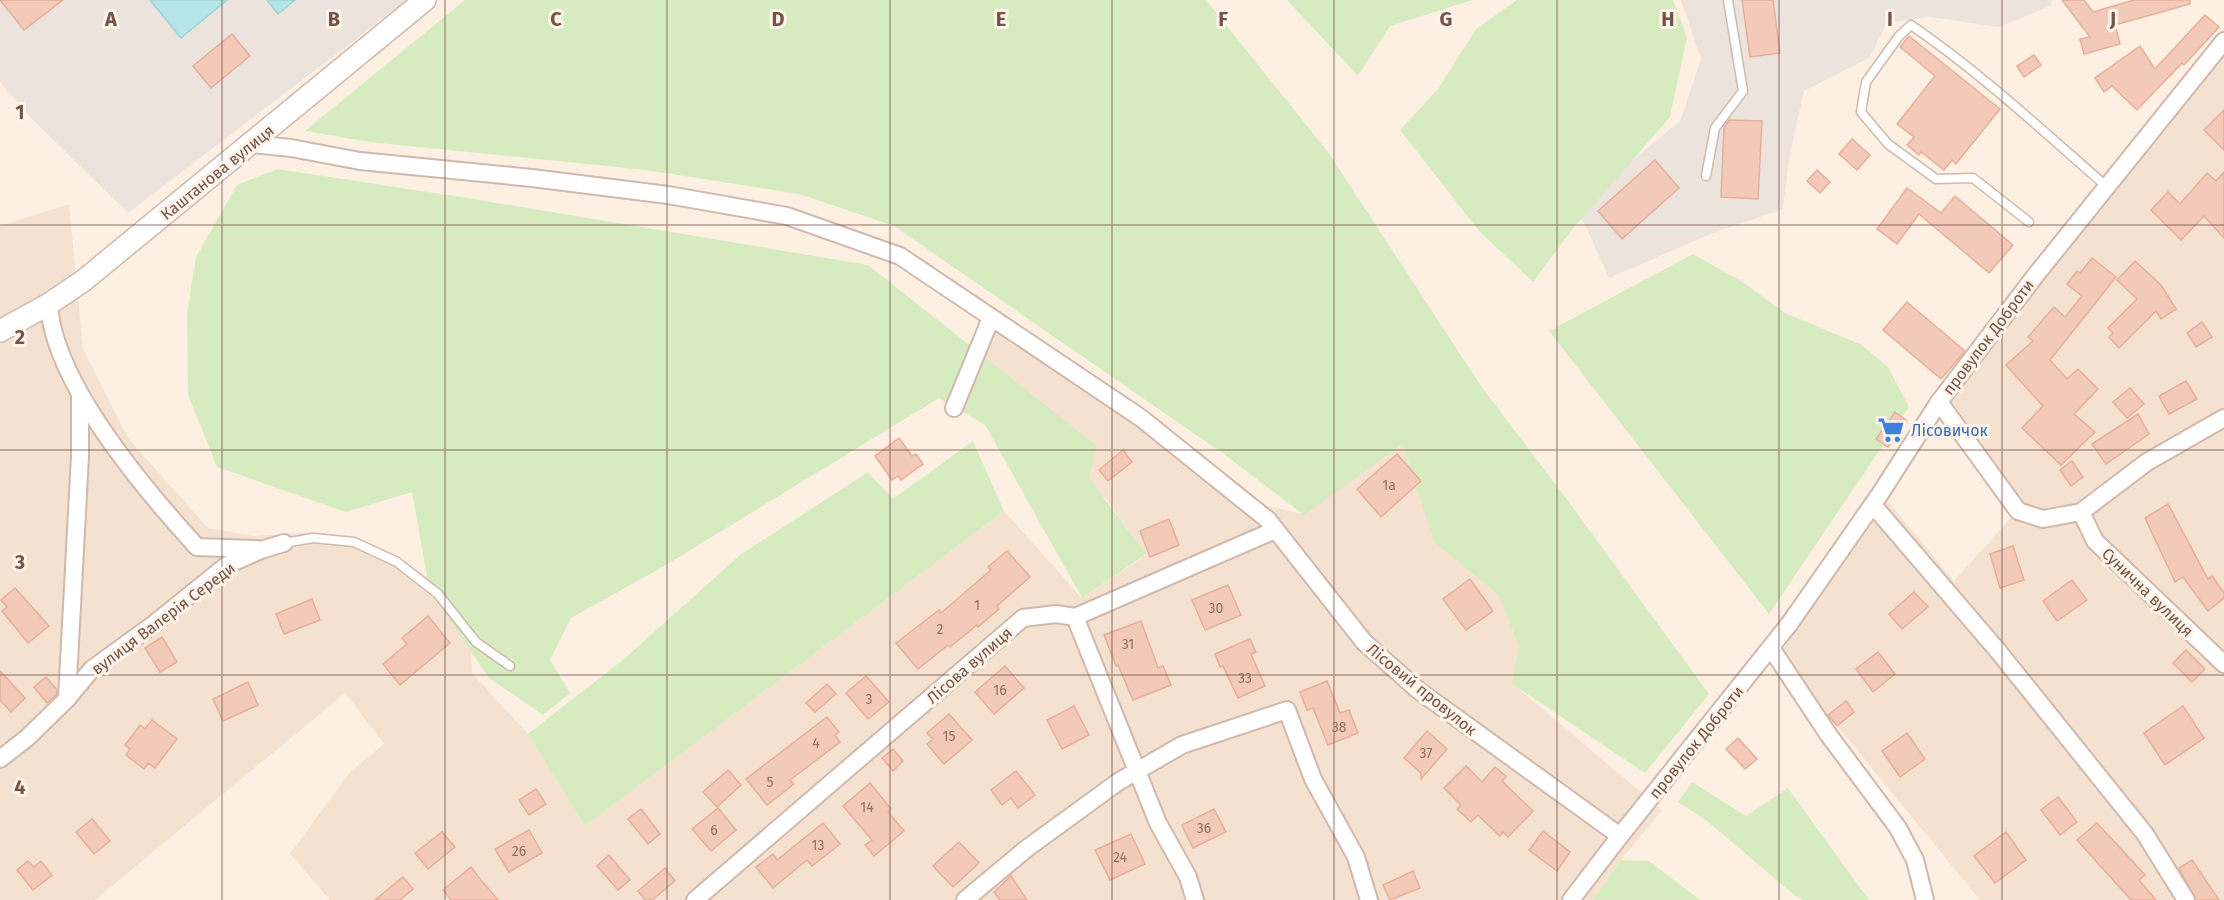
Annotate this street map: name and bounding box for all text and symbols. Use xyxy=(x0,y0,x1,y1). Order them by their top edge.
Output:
text: A xyxy=(104,7,118,31)
text: B xyxy=(328,7,340,31)
text: C xyxy=(550,7,562,31)
text: D xyxy=(771,7,785,31)
text: E xyxy=(996,7,1006,31)
text: F xyxy=(1218,7,1228,31)
text: G xyxy=(1440,7,1452,31)
text: H xyxy=(1661,7,1675,31)
text: I xyxy=(1887,7,1893,31)
text: J xyxy=(2109,7,2116,31)
text: 1 xyxy=(15,100,25,124)
street label: Каштанова вулиця xyxy=(157,121,278,224)
street label: провулок Доброти xyxy=(1939,276,2038,399)
text: 2 xyxy=(15,325,25,349)
supermarket icon: Лісовичок xyxy=(1876,415,1906,445)
place label: Лісовичок xyxy=(1911,421,1989,440)
house number: 1а xyxy=(1382,477,1396,494)
street label: Сунична вулиця xyxy=(2098,544,2197,641)
text: 3 xyxy=(14,550,25,574)
street label: вулиця Валерія Середи xyxy=(88,558,239,679)
house number: 1 xyxy=(974,597,980,614)
house number: 30 xyxy=(1209,600,1224,617)
house number: 2 xyxy=(937,621,944,638)
street label: Лісова вулиця xyxy=(923,623,1016,708)
house number: 31 xyxy=(1122,636,1134,653)
street label: Лісовий провулок xyxy=(1363,639,1481,740)
house number: 33 xyxy=(1238,670,1252,687)
house number: 16 xyxy=(993,682,1007,699)
street label: провулок Доброти xyxy=(1645,682,1748,803)
house number: 3 xyxy=(866,691,873,708)
house number: 38 xyxy=(1332,719,1347,736)
house number: 15 xyxy=(942,728,956,745)
house number: 4 xyxy=(812,735,820,752)
house number: 37 xyxy=(1419,745,1433,762)
house number: 5 xyxy=(766,774,774,791)
text: 4 xyxy=(14,775,26,799)
house number: 14 xyxy=(860,799,874,816)
house number: 36 xyxy=(1197,820,1211,837)
house number: 6 xyxy=(710,822,718,839)
house number: 13 xyxy=(811,837,825,854)
house number: 26 xyxy=(512,843,526,860)
house number: 24 xyxy=(1113,849,1128,866)

